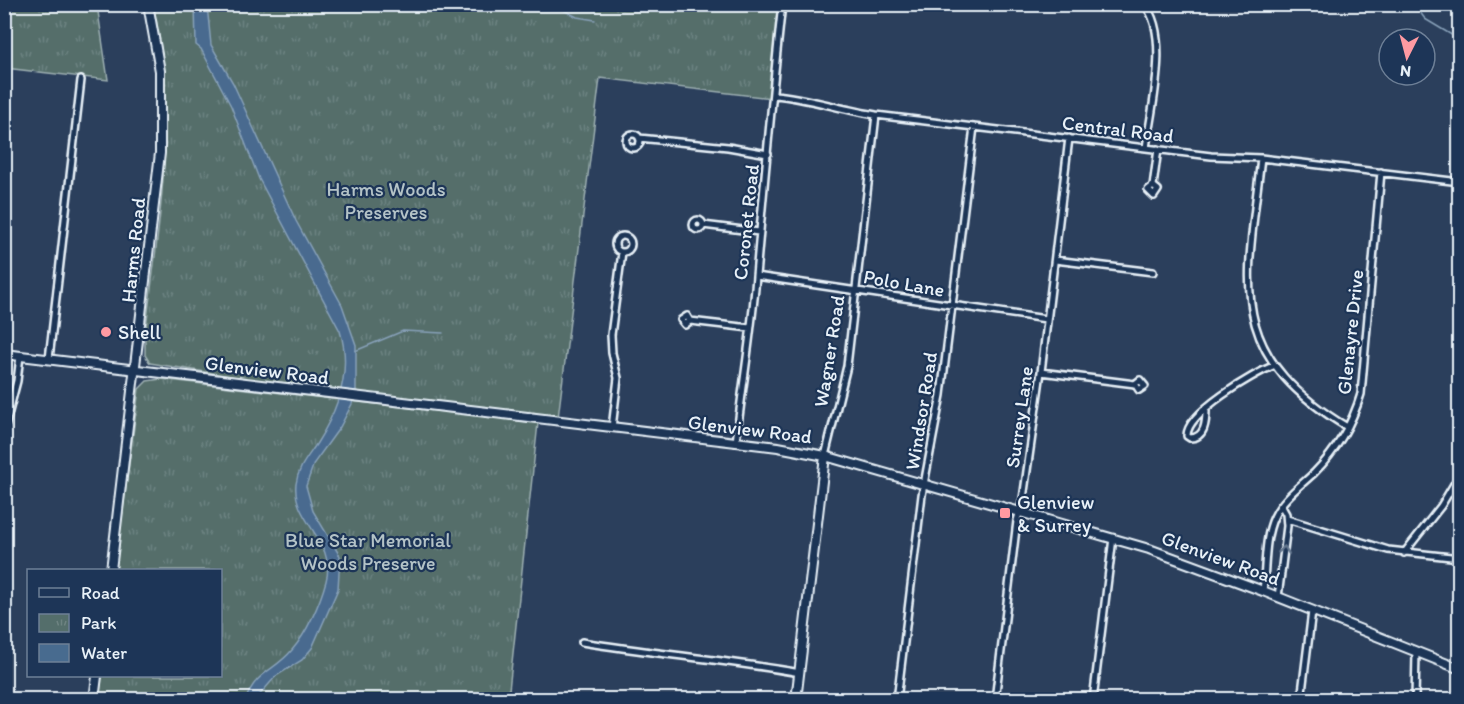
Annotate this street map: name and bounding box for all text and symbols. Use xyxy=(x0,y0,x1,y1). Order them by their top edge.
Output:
north arrow xyxy=(1377,27,1437,87)
text: N xyxy=(1399,61,1412,81)
street label: Central Road xyxy=(1061,110,1176,148)
street label: Coronet Road xyxy=(728,163,764,281)
park label: Harms Woods Preserves xyxy=(326,177,446,224)
street label: Harms Road xyxy=(116,196,150,304)
street label: Polo Lane xyxy=(862,264,946,302)
street label: Glenayre Drive xyxy=(1331,268,1369,396)
street label: Wagner Road xyxy=(808,293,850,409)
place label: Shell xyxy=(118,320,161,344)
marker: Shell xyxy=(99,325,113,339)
street label: Windsor Road xyxy=(900,350,942,472)
street label: Glenview Road xyxy=(204,351,331,390)
street label: Surrey Lane xyxy=(1000,365,1038,469)
street label: Glenview Road xyxy=(687,410,814,449)
place label: Glenview & Surrey xyxy=(1017,490,1094,537)
marker: Glenview & Surrey xyxy=(998,506,1012,520)
street label: Glenview Road xyxy=(1158,525,1284,591)
park label: Blue Star Memorial Woods Preserve xyxy=(285,528,451,575)
one-way arrow xyxy=(1278,545,1290,555)
legend xyxy=(27,569,222,677)
text: Road xyxy=(81,582,120,604)
text: Park xyxy=(81,612,116,634)
text: Water xyxy=(81,642,127,664)

